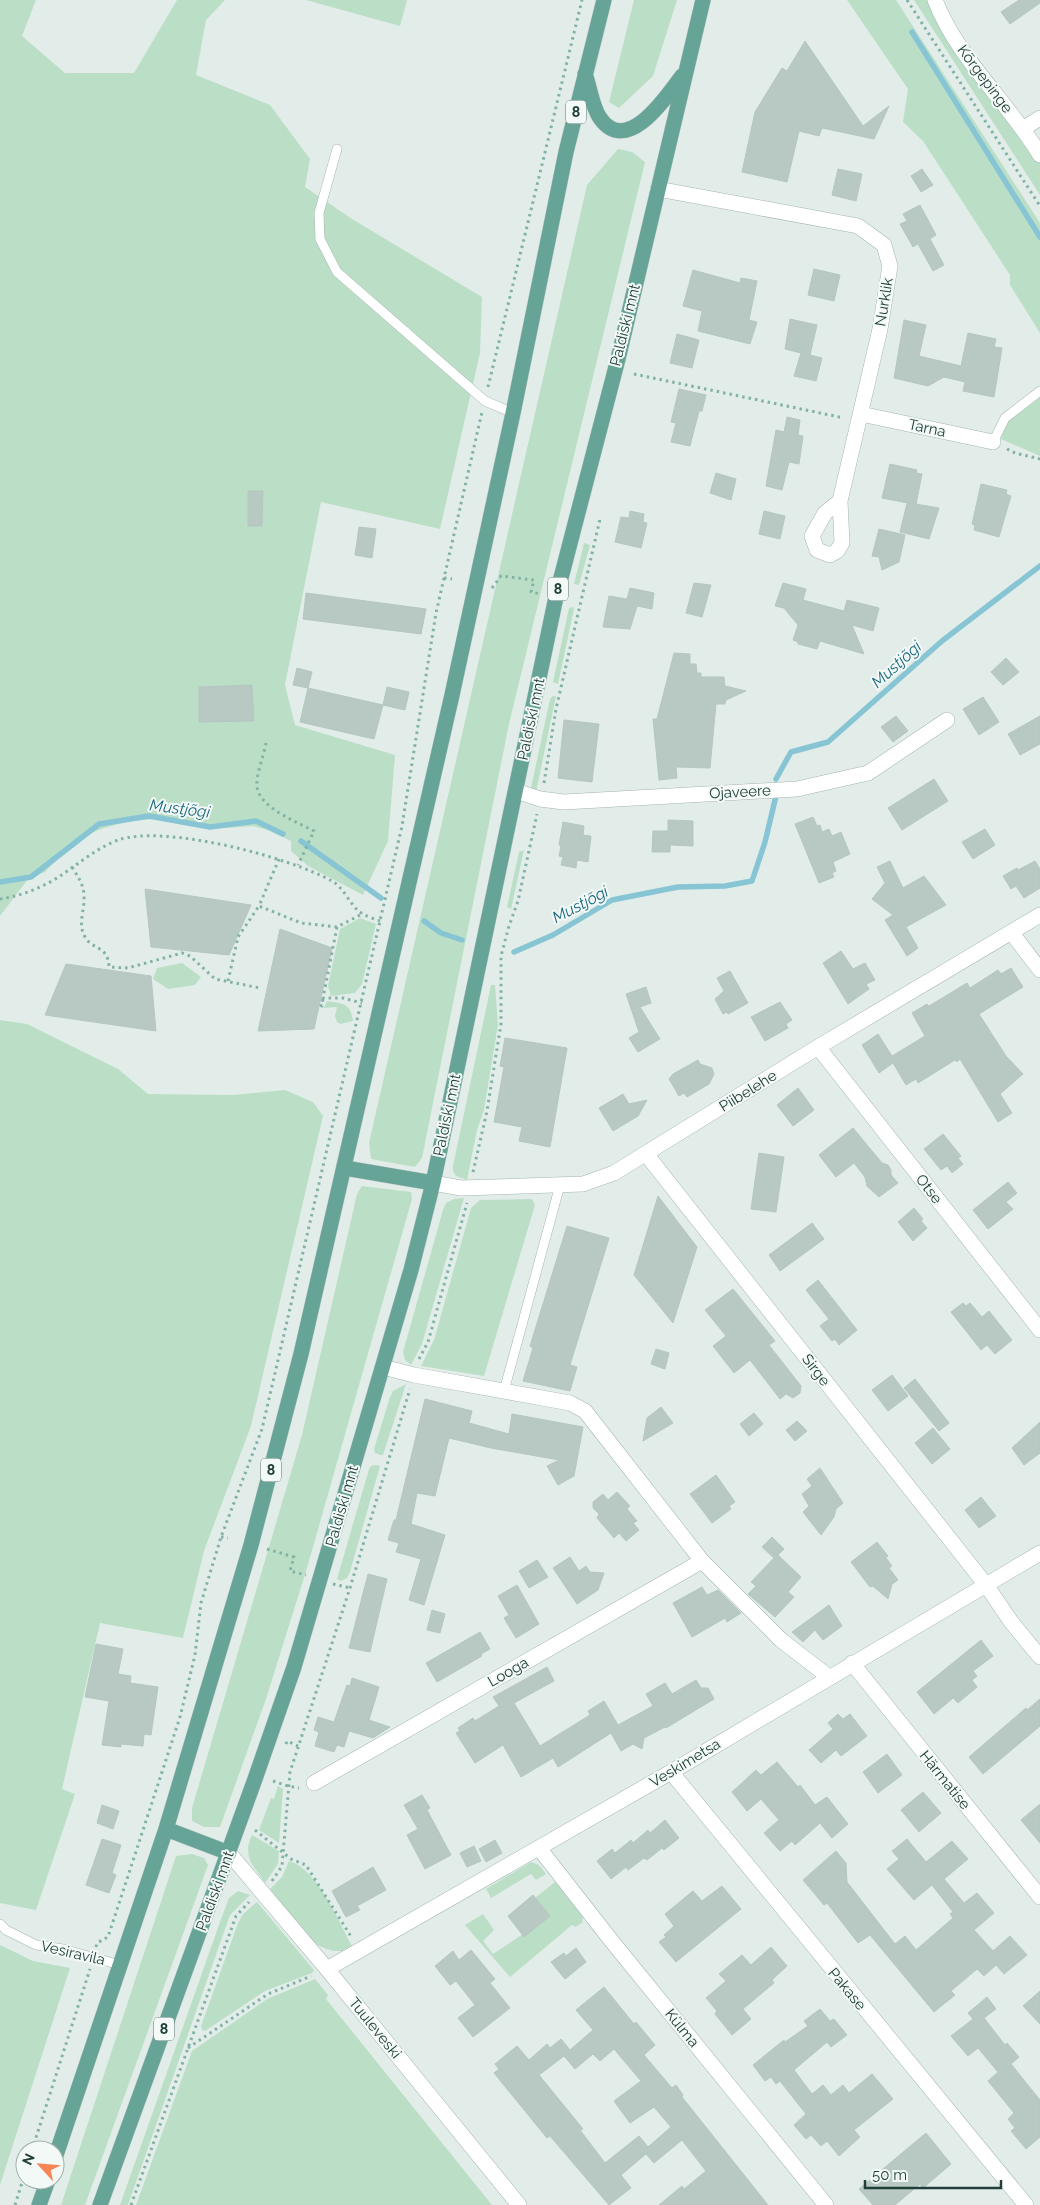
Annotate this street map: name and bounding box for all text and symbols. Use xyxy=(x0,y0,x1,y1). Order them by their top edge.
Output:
street label: Kõrgepinge xyxy=(954,41,1017,117)
road number: 8 xyxy=(566,100,586,124)
street label: Nurklik xyxy=(871,276,897,328)
street label: Paldiski mnt xyxy=(606,282,644,368)
street label: Tarna xyxy=(907,415,947,441)
road number: 8 xyxy=(548,578,568,600)
water label: Mustjõgi xyxy=(867,637,926,692)
street label: Paldiski mnt xyxy=(513,676,549,762)
street label: Ojaveere xyxy=(709,781,771,803)
water label: Mustjõgi xyxy=(149,795,212,822)
water label: Mustjõgi xyxy=(549,882,612,927)
street label: Piibelehe xyxy=(716,1066,780,1116)
street label: Paldiski mnt xyxy=(429,1072,465,1158)
street label: Otse xyxy=(912,1171,946,1207)
street label: Sirge xyxy=(798,1350,834,1390)
road number: 8 xyxy=(261,1458,281,1482)
street label: Paldiski mnt xyxy=(322,1463,362,1549)
street label: Looga xyxy=(485,1653,531,1691)
street label: Veskimetsa xyxy=(646,1735,724,1791)
street label: Härmatise xyxy=(916,1747,974,1813)
street label: Paldiski mnt xyxy=(192,1849,238,1933)
street label: Vesiravila xyxy=(39,1937,107,1969)
street label: Pakase xyxy=(824,1964,870,2014)
street label: Tuuleveski xyxy=(345,1994,405,2062)
street label: Külma xyxy=(661,2005,703,2051)
road number: 8 xyxy=(154,2018,174,2040)
north arrow xyxy=(15,2140,65,2190)
text: N xyxy=(19,2151,38,2168)
scale bar xyxy=(865,2158,1001,2190)
text: 50 m xyxy=(872,2166,907,2184)

